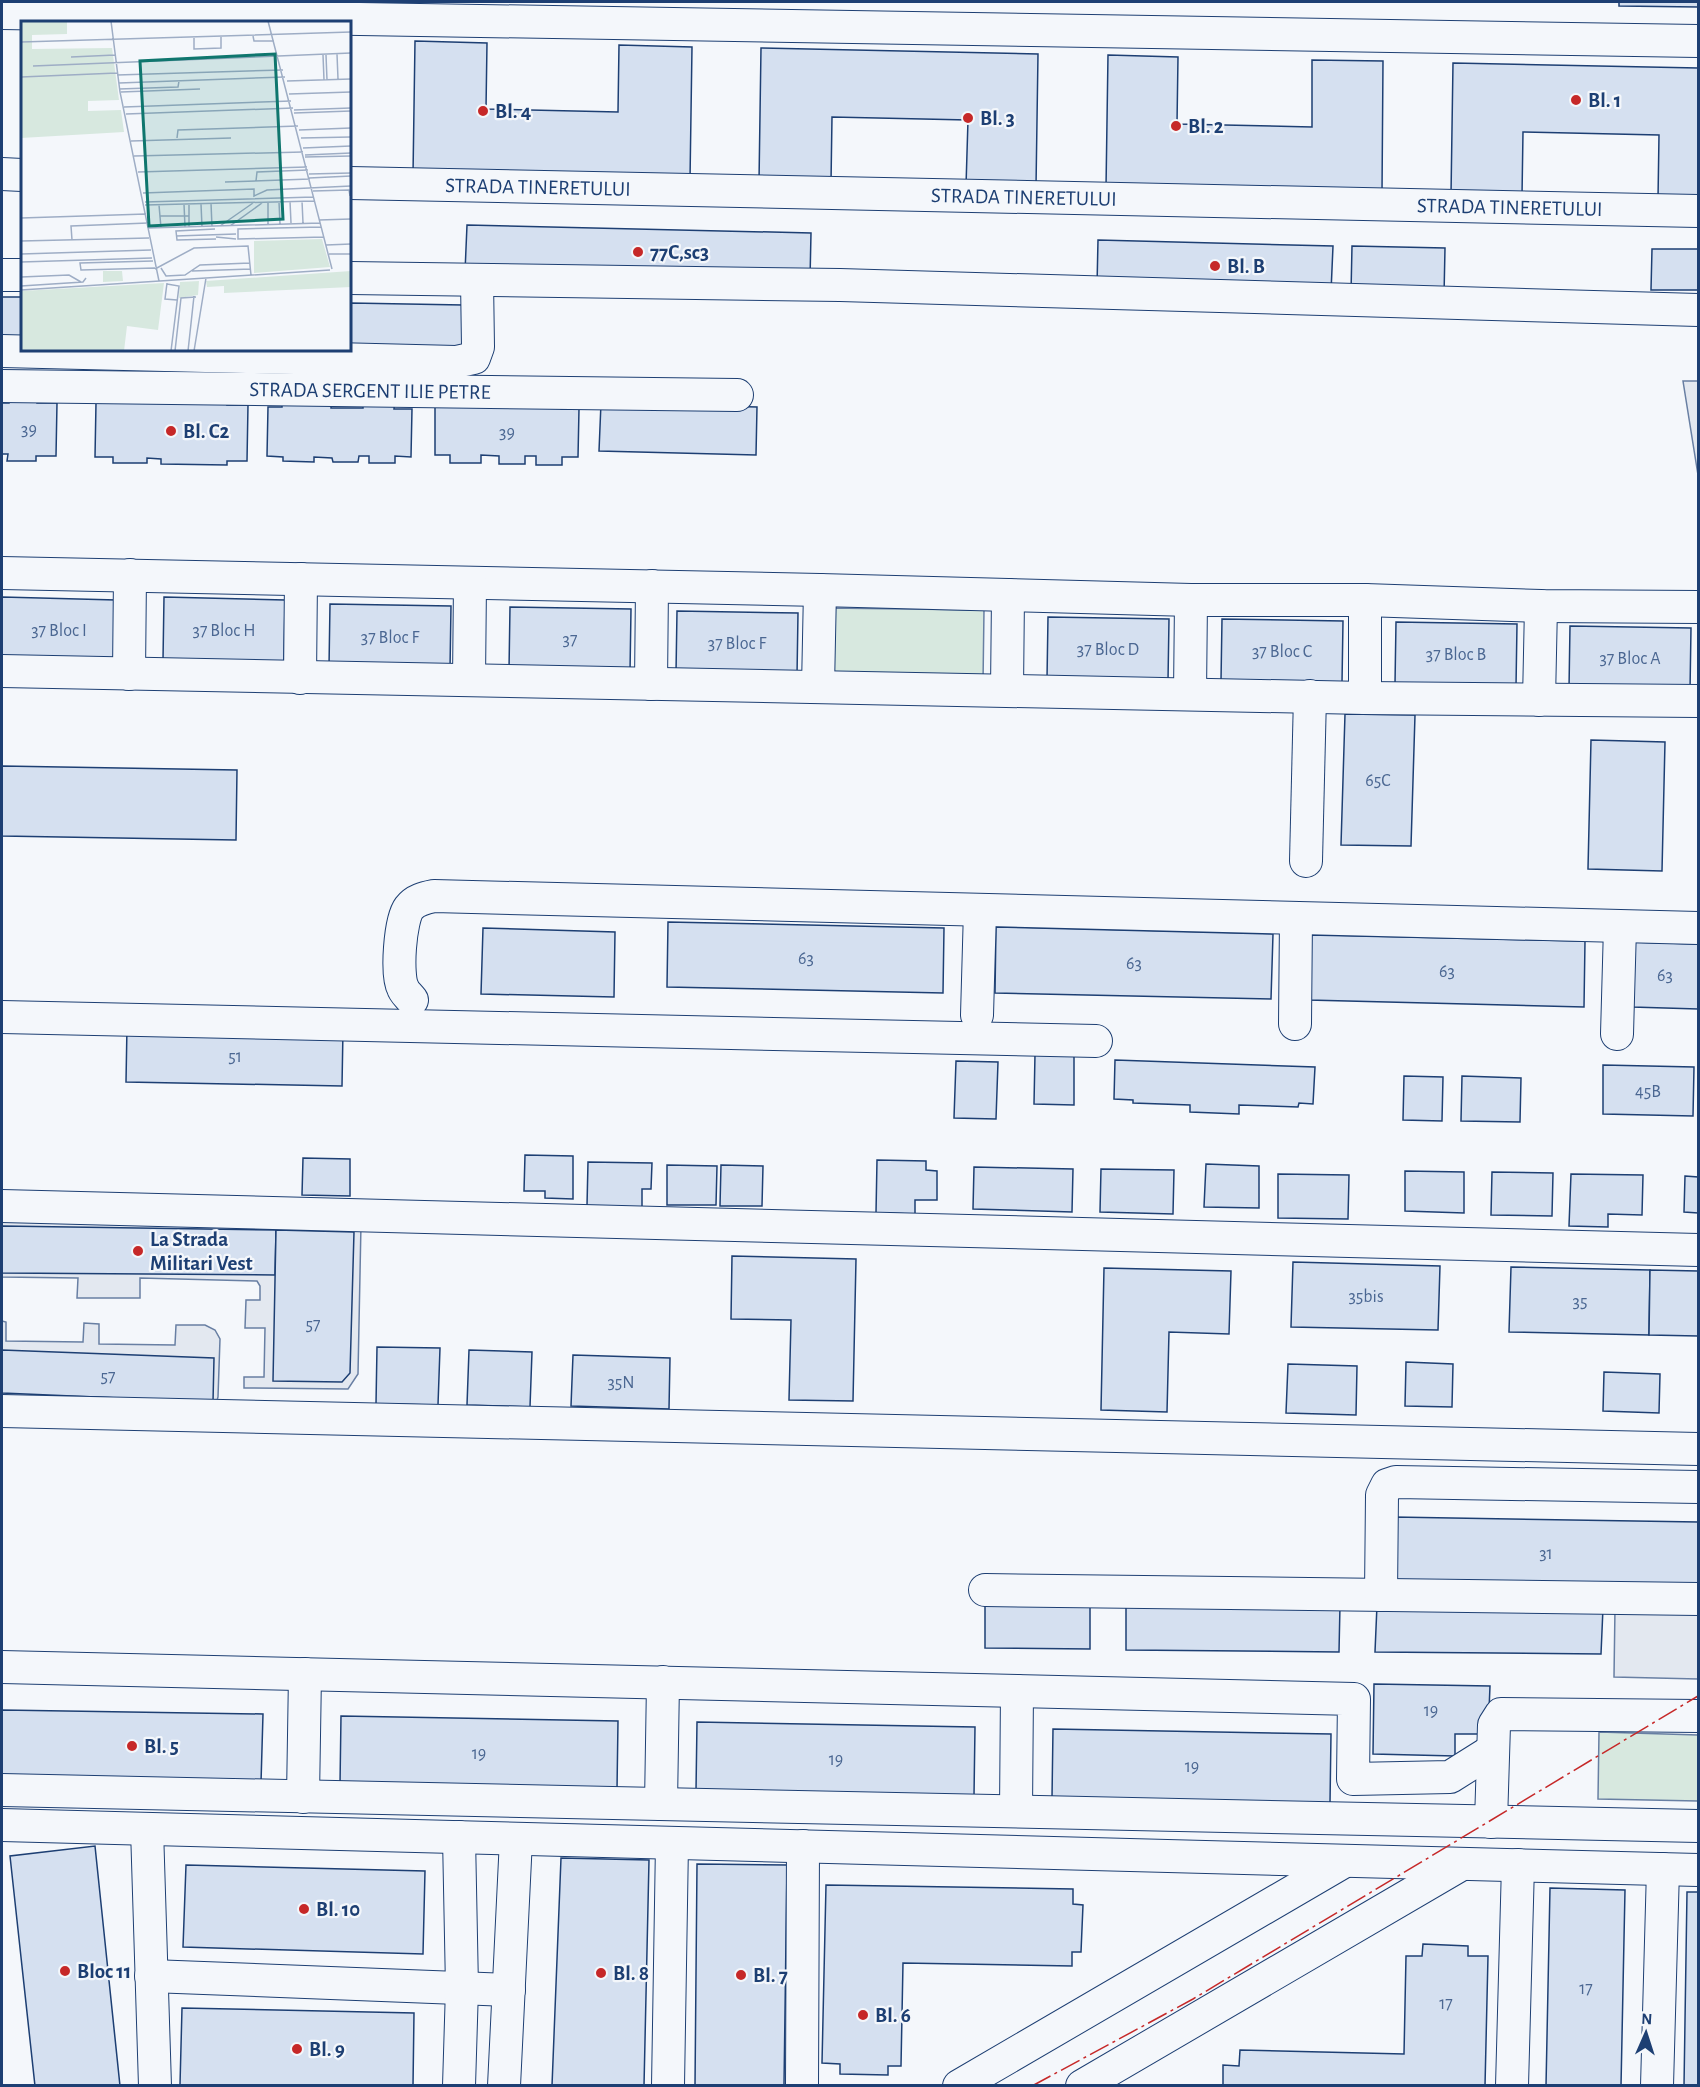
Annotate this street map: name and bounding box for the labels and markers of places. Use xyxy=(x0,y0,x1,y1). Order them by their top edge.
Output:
place label: Bl. 1 xyxy=(1588,90,1621,111)
marker: Bl. 1 xyxy=(1569,93,1583,107)
place label: Bl. 4 xyxy=(495,101,531,122)
marker: Bl. 4 xyxy=(476,104,490,118)
place label: Bl. 3 xyxy=(980,108,1015,129)
marker: Bl. 3 xyxy=(961,111,975,125)
place label: Bl. 2 xyxy=(1188,116,1224,137)
marker: Bl. 2 xyxy=(1169,119,1183,133)
place label: 77C,sc3 xyxy=(650,242,709,263)
marker: 77C,sc3 xyxy=(631,245,645,259)
place label: Bl. B xyxy=(1227,256,1265,277)
marker: Bl. B xyxy=(1208,259,1222,273)
place label: Bl. C2 xyxy=(183,421,230,442)
marker: Bl. C2 xyxy=(164,424,178,438)
place label: La Strada Militari Vest xyxy=(150,1229,253,1274)
marker: La Strada Militari Vest xyxy=(131,1244,145,1258)
place label: Bl. 5 xyxy=(144,1736,179,1757)
marker: Bl. 5 xyxy=(125,1739,139,1753)
place label: Bl. 10 xyxy=(316,1899,360,1920)
marker: Bl. 10 xyxy=(297,1902,311,1916)
place label: Bloc 11 xyxy=(77,1961,131,1982)
place label: Bl. 8 xyxy=(613,1963,649,1984)
marker: Bloc 11 xyxy=(58,1964,72,1978)
place label: Bl. 7 xyxy=(753,1965,788,1986)
marker: Bl. 8 xyxy=(594,1966,608,1980)
marker: Bl. 7 xyxy=(734,1968,748,1982)
place label: Bl. 6 xyxy=(875,2005,911,2026)
marker: Bl. 6 xyxy=(856,2008,870,2022)
place label: Bl. 9 xyxy=(309,2039,345,2060)
marker: Bl. 9 xyxy=(290,2042,304,2056)

